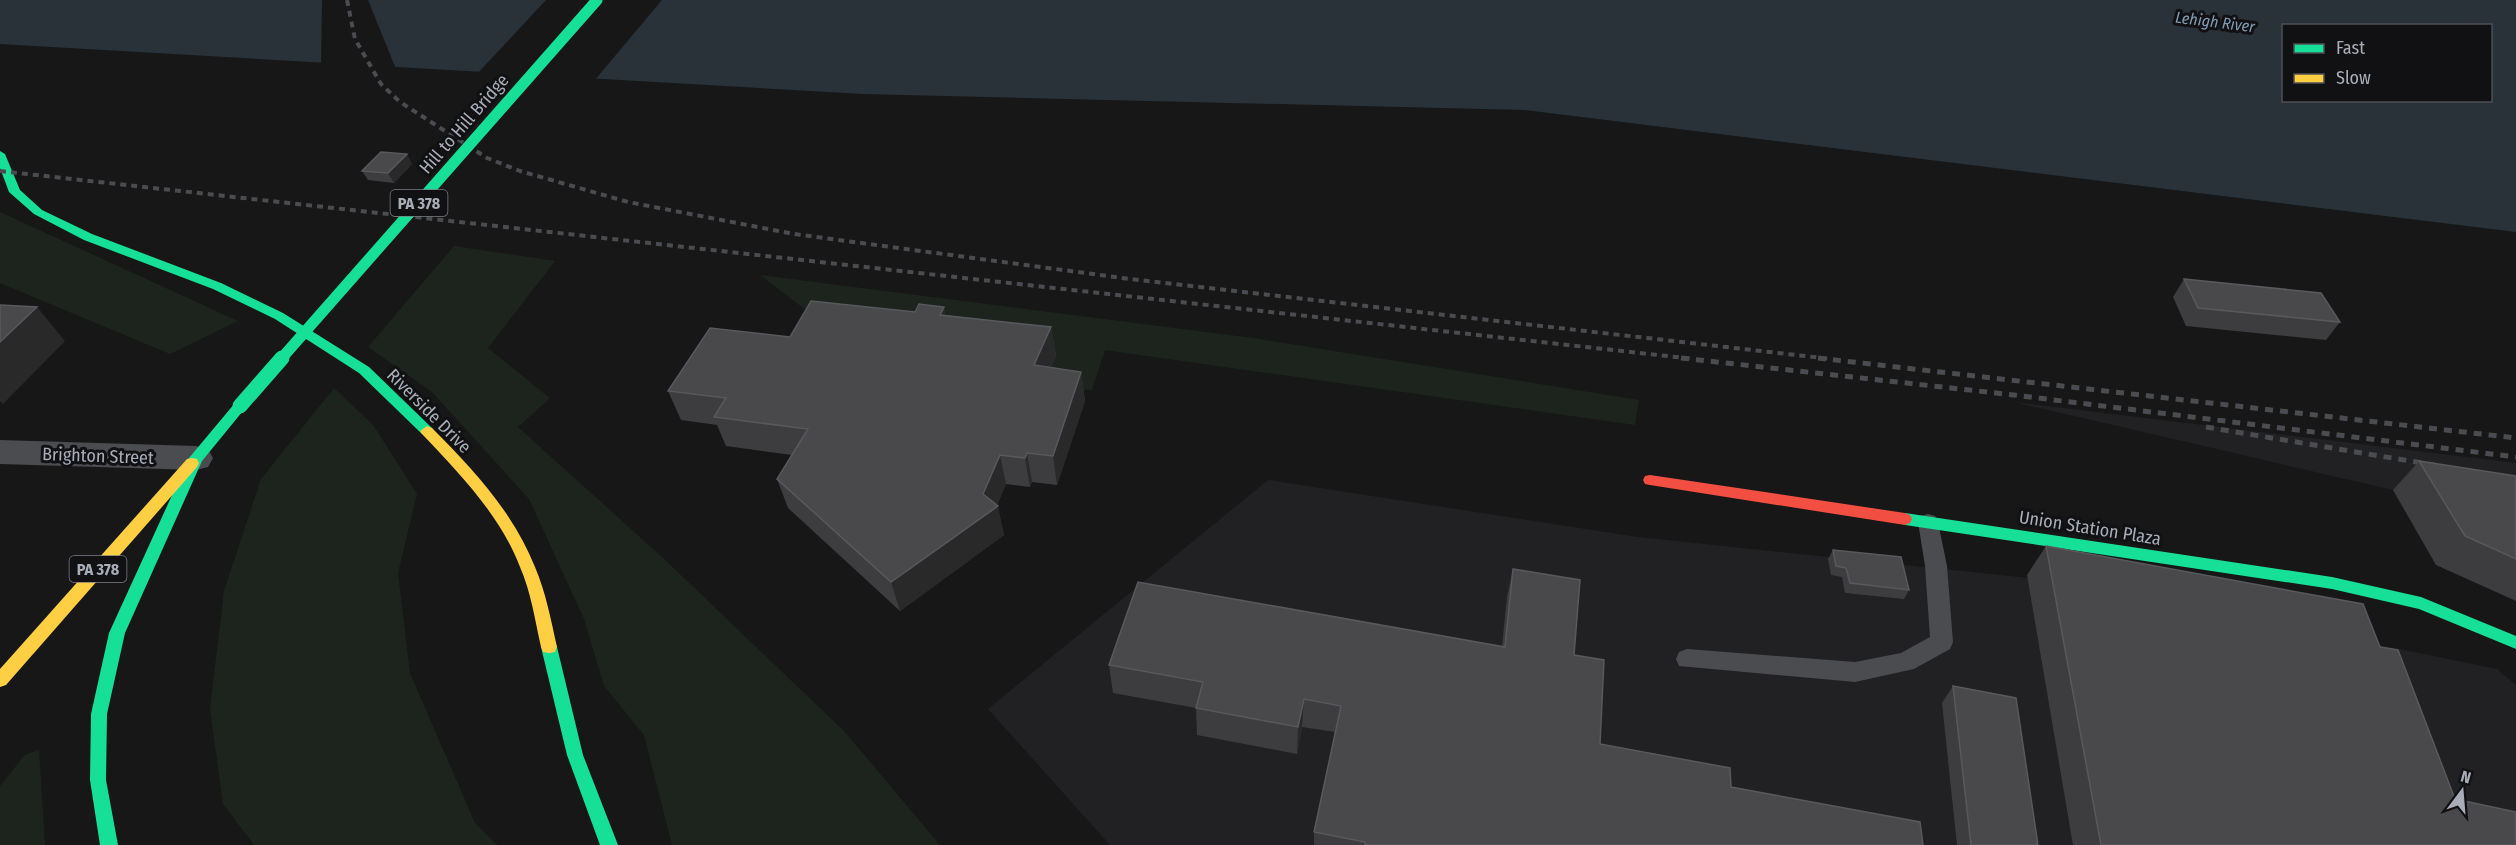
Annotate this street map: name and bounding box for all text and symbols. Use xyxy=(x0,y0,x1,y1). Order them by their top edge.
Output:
water label: Lehigh River xyxy=(2174,8,2256,36)
legend xyxy=(2282,24,2492,102)
text: Fast xyxy=(2336,37,2365,59)
text: Slow xyxy=(2336,67,2371,89)
street label: Hill to Hill Bridge xyxy=(415,70,513,178)
road number: PA 378 xyxy=(390,190,448,216)
street label: Riverside Drive xyxy=(382,364,476,458)
street label: Brighton Street xyxy=(42,443,154,469)
street label: Union Station Plaza xyxy=(2017,506,2163,550)
road number: PA 378 xyxy=(70,556,126,582)
north arrow xyxy=(2432,761,2492,821)
text: N xyxy=(2459,767,2473,788)

